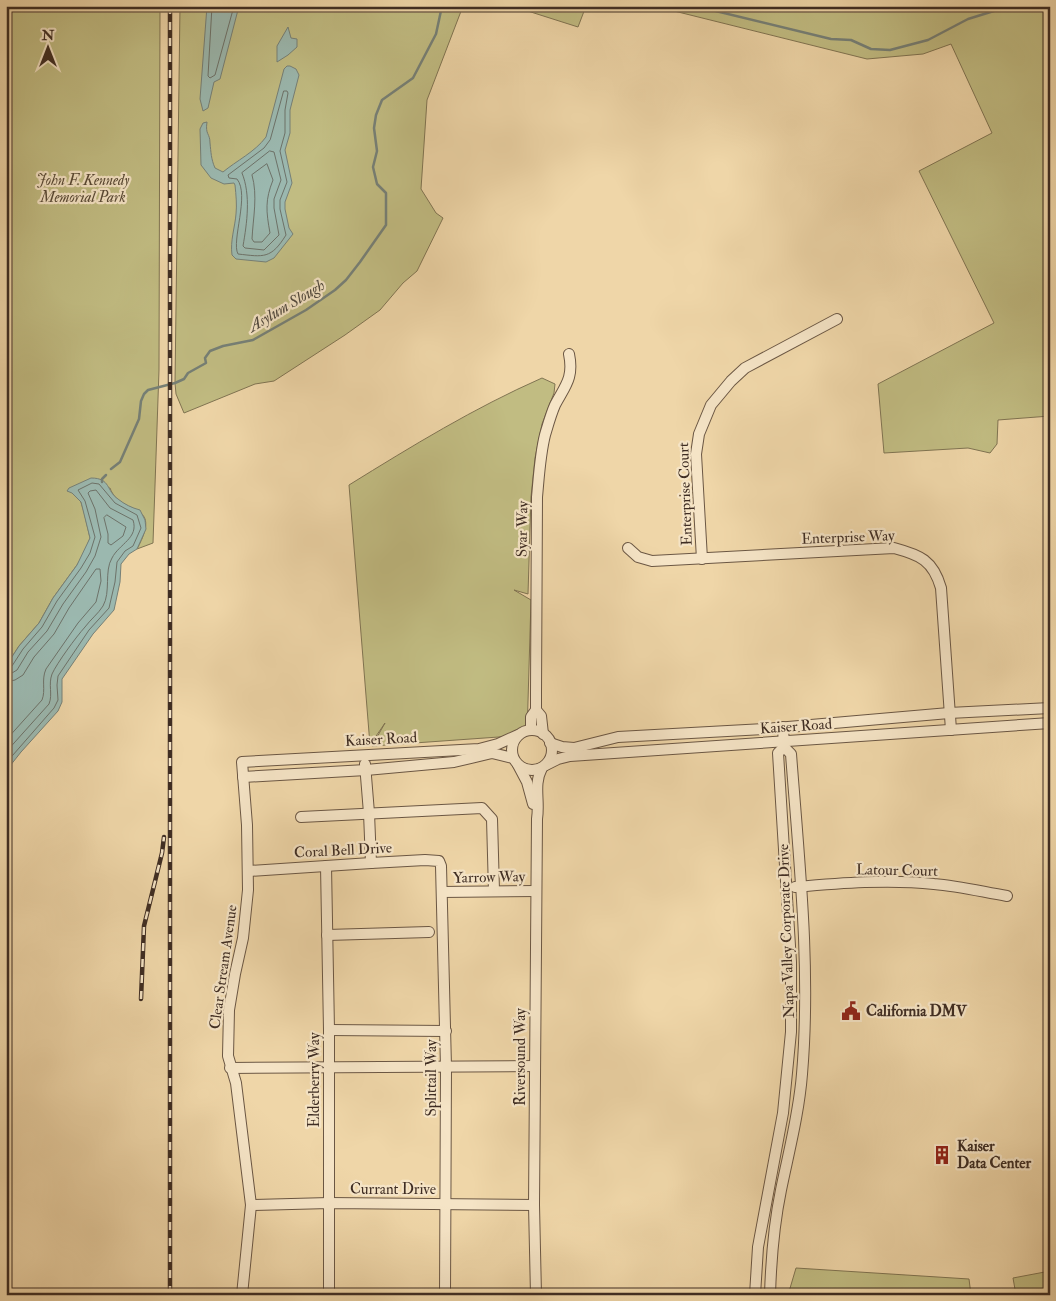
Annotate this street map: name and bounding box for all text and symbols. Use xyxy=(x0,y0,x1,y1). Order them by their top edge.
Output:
north arrow xyxy=(22,22,72,72)
text: N xyxy=(41,27,55,44)
park label: John F. Kennedy Memorial Park xyxy=(37,171,130,207)
water label: Asylum Slough xyxy=(243,275,329,338)
street label: Enterprise Court xyxy=(674,442,698,546)
street label: Syar Way xyxy=(513,500,532,557)
street label: Enterprise Way xyxy=(801,526,895,550)
street label: Kaiser Road xyxy=(759,714,833,738)
street label: Kaiser Road xyxy=(345,728,418,751)
street label: Coral Bell Drive xyxy=(293,838,393,863)
street label: Napa Valley Corporate Drive xyxy=(774,844,800,1018)
street label: Latour Court xyxy=(856,860,938,881)
street label: Yarrow Way xyxy=(453,867,526,888)
street label: Clear Stream Avenue xyxy=(205,904,242,1030)
public building icon: California DMV xyxy=(840,1000,862,1022)
place label: California DMV xyxy=(866,1002,968,1021)
street label: Riversound Way xyxy=(511,1008,530,1106)
street label: Elderberry Way xyxy=(305,1032,324,1127)
street label: Splittail Way xyxy=(422,1039,442,1117)
place label: Kaiser Data Center xyxy=(957,1137,1032,1173)
building icon: Kaiser Data Center xyxy=(931,1144,953,1166)
street label: Currant Drive xyxy=(350,1180,436,1199)

